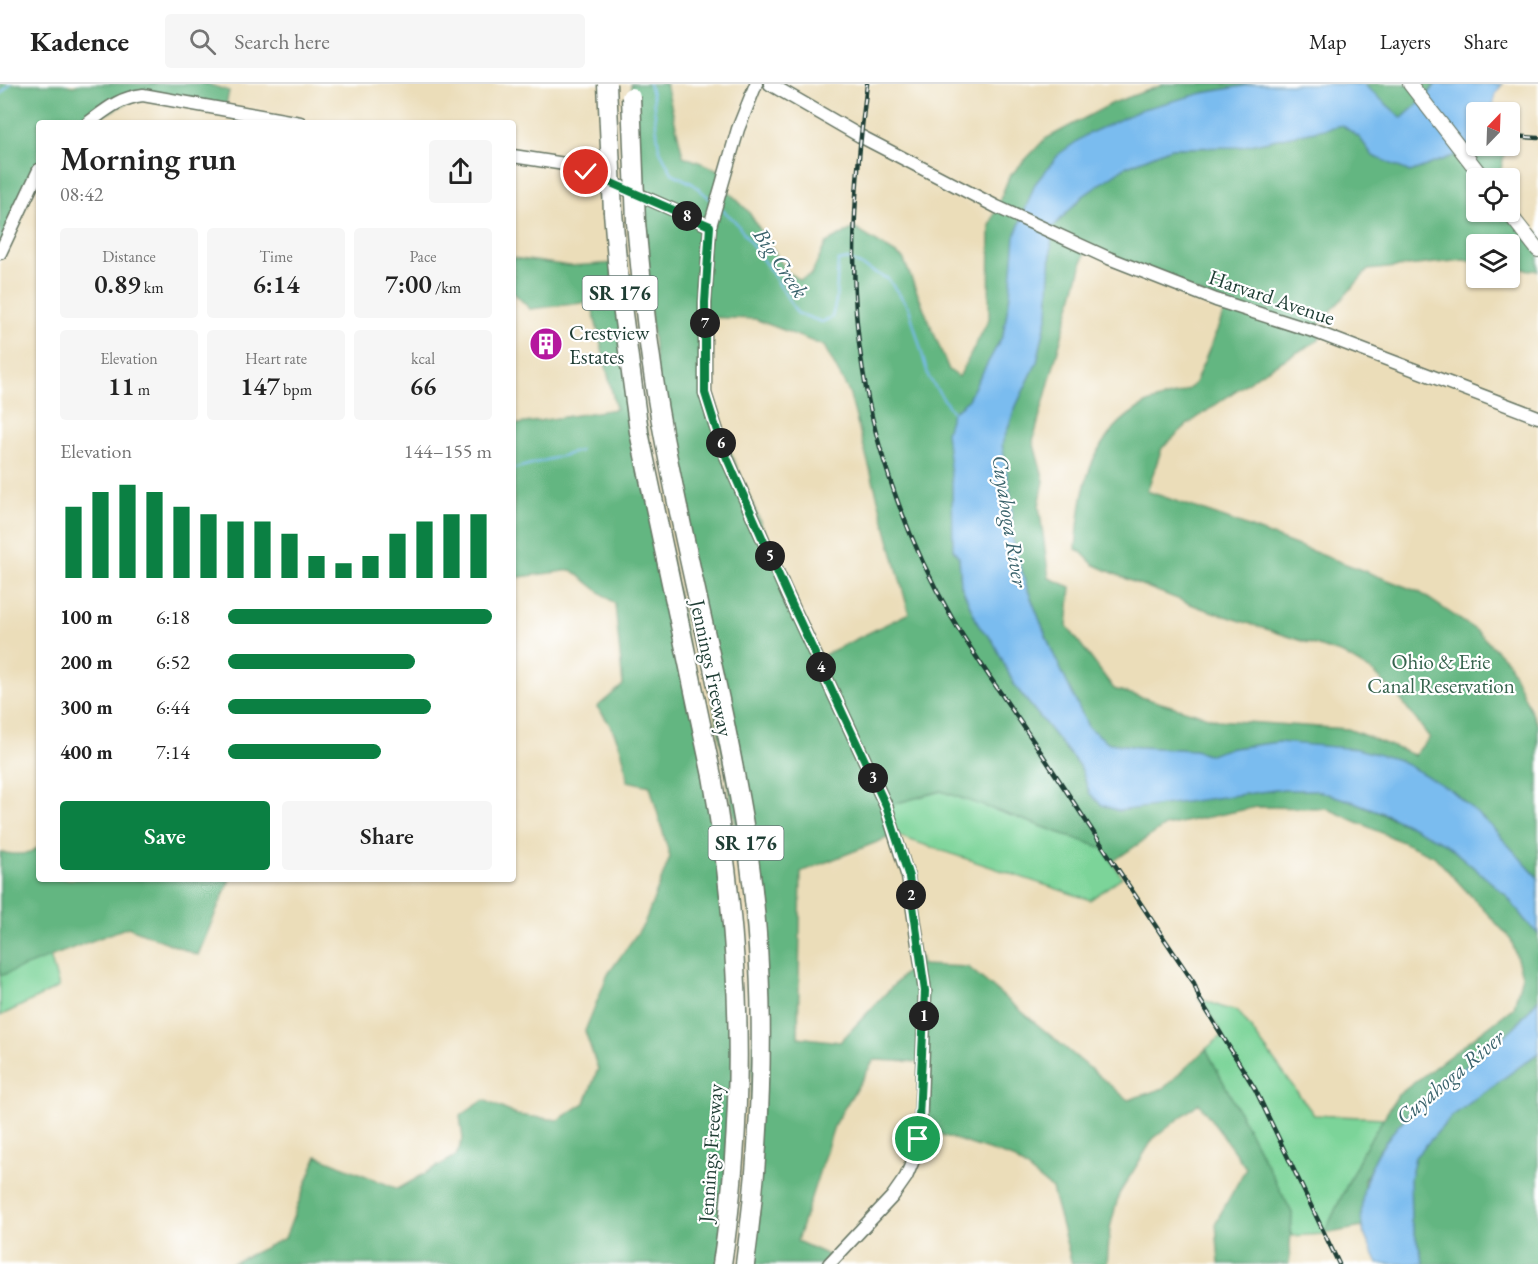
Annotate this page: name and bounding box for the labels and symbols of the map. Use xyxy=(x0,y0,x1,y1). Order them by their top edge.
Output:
north arrow xyxy=(1466,102,1520,156)
pin xyxy=(560,146,611,197)
pin: 8 xyxy=(672,201,702,231)
water label: Big Creek xyxy=(746,221,815,304)
street label: Harvard Avenue xyxy=(1205,263,1339,331)
road number: SR 176 xyxy=(582,276,658,310)
pin: 7 xyxy=(690,308,720,338)
place label: Crestview Estates xyxy=(569,319,650,370)
building icon: Crestview Estates xyxy=(528,326,564,362)
pin: 6 xyxy=(706,428,736,458)
water label: Cuyahoga River xyxy=(985,453,1035,591)
pin: 5 xyxy=(755,541,785,571)
street label: Jennings Freeway xyxy=(684,595,740,740)
park label: Ohio & Erie Canal Reservation xyxy=(1367,648,1515,699)
pin: 4 xyxy=(806,652,836,682)
pin: 3 xyxy=(858,763,888,793)
road number: SR 176 xyxy=(708,826,783,860)
pin: 2 xyxy=(896,880,926,910)
pin: 1 xyxy=(909,1001,939,1031)
water label: Cuyahoga River xyxy=(1390,1022,1512,1131)
street label: Jennings Freeway xyxy=(692,1082,728,1225)
pin xyxy=(892,1113,943,1164)

